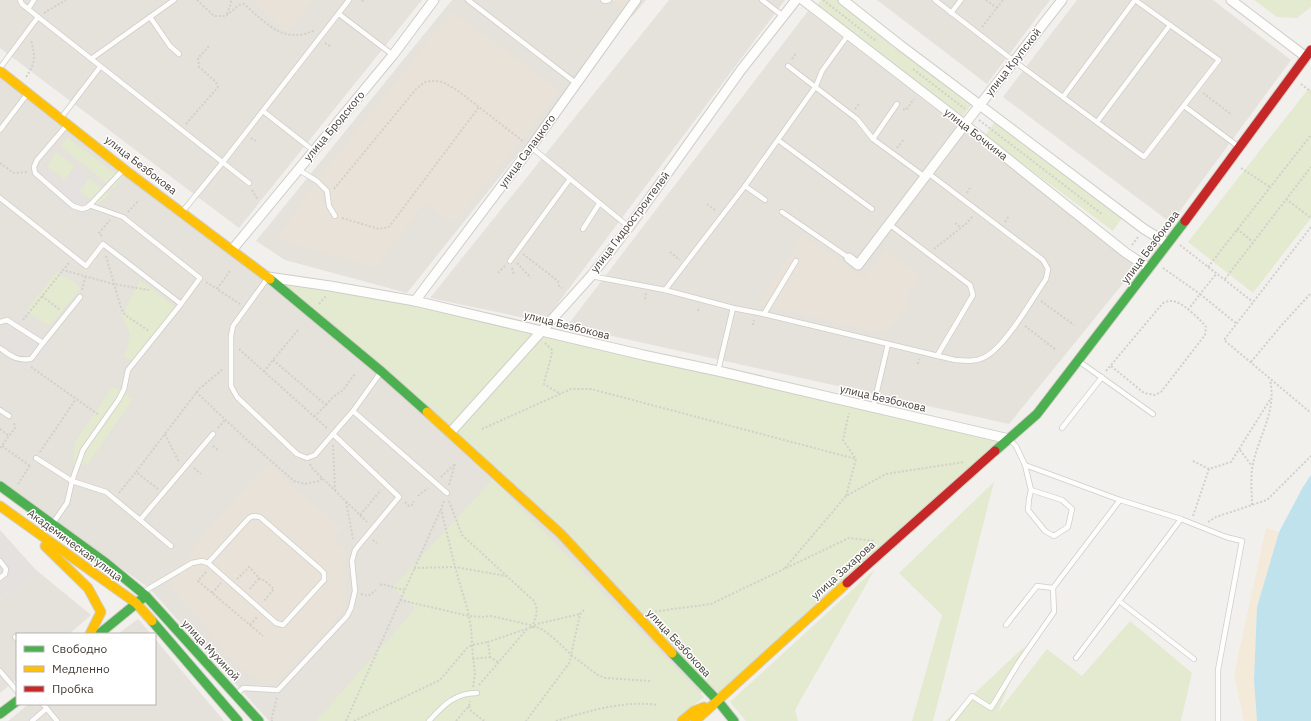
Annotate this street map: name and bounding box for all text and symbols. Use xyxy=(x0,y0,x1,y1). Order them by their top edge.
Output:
street label: улица Крупской xyxy=(982,25,1044,99)
street label: улица Бродского xyxy=(301,88,367,164)
street label: улица Бочкина xyxy=(941,105,1011,163)
street label: улица Салацкого xyxy=(496,112,558,190)
street label: улица Безбокова xyxy=(102,132,180,198)
street label: улица Гидростроителей xyxy=(587,169,673,275)
street label: улица Безбокова xyxy=(1118,208,1182,286)
street label: улица Безбокова xyxy=(523,308,611,342)
street label: улица Безбокова xyxy=(839,381,928,415)
street label: Академическая улица xyxy=(25,506,125,584)
street label: улица Захарова xyxy=(808,537,878,602)
street label: улица Безбокова xyxy=(644,606,714,680)
street label: улица Мухиной xyxy=(179,616,243,684)
legend xyxy=(16,633,156,705)
text: Свободно xyxy=(52,641,108,656)
text: Медленно xyxy=(52,661,110,676)
text: Пробка xyxy=(52,681,94,696)

